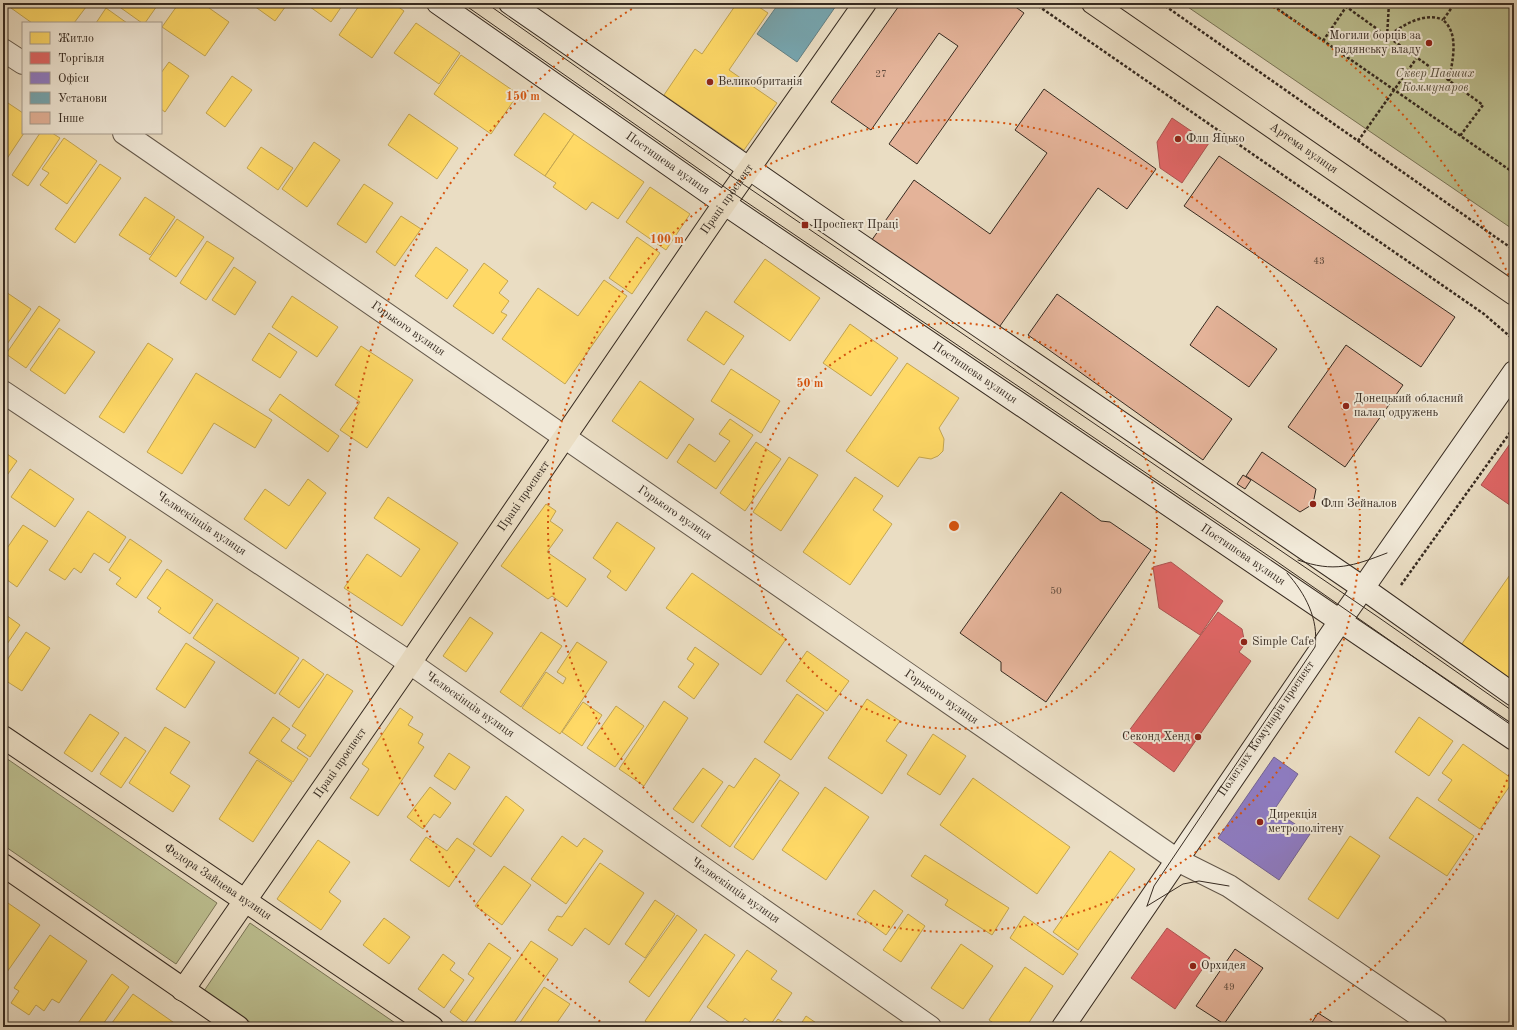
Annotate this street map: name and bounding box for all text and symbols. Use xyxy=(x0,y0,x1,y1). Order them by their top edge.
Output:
legend xyxy=(22,22,162,134)
place label: Могили борців за радянську владу xyxy=(1329,29,1422,56)
text: Житло xyxy=(58,33,94,45)
marker: Могили борців за радянську владу xyxy=(1424,38,1434,48)
text: Торгівля xyxy=(58,52,104,65)
park label: Сквер Павших Коммунаров xyxy=(1396,68,1475,94)
house number: 27 xyxy=(875,69,887,79)
text: Офіси xyxy=(58,72,89,85)
place label: Великобританія xyxy=(718,75,803,88)
marker: Великобританія xyxy=(705,77,715,87)
text: 150 m xyxy=(506,90,540,103)
text: Установи xyxy=(58,93,107,105)
text: Інше xyxy=(58,113,84,125)
street label: Артема вулиця xyxy=(1267,121,1340,176)
street label: Постишева вулиця xyxy=(623,130,711,197)
place label: Флп Яцько xyxy=(1186,133,1245,145)
marker: Флп Яцько xyxy=(1173,134,1183,144)
street label: Праці проспект xyxy=(699,162,756,237)
place label: Проспект Праці xyxy=(813,218,898,231)
marker: Проспект Праці xyxy=(800,220,810,230)
text: 100 m xyxy=(650,234,684,246)
house number: 43 xyxy=(1313,256,1325,266)
street label: Горького вулиця xyxy=(369,299,447,359)
street label: Постишева вулиця xyxy=(930,340,1019,406)
text: 50 m xyxy=(797,377,824,390)
place label: Донецький обласний палац одружень xyxy=(1354,393,1463,419)
marker: Донецький обласний палац одружень xyxy=(1341,401,1351,411)
street label: Праці проспект xyxy=(496,459,552,534)
street label: Горького вулиця xyxy=(635,483,714,543)
street label: Челюскінців вулиця xyxy=(154,490,248,558)
place label: Флп Зейналов xyxy=(1321,498,1397,510)
marker: Флп Зейналов xyxy=(1308,499,1318,509)
centre of rings xyxy=(947,519,961,533)
street label: Постишева вулиця xyxy=(1198,522,1287,588)
house number: 50 xyxy=(1050,586,1062,596)
place label: Simple Cafe xyxy=(1252,636,1314,648)
marker: Simple Cafe xyxy=(1239,637,1249,647)
street label: Полеглих Комунарів проспект xyxy=(1216,659,1317,799)
street label: Горького вулиця xyxy=(902,668,980,727)
street label: Челюскінців вулиця xyxy=(423,670,516,740)
street label: Праці проспект xyxy=(312,726,369,801)
place label: Секонд Хенд xyxy=(1122,731,1190,743)
marker: Секонд Хенд xyxy=(1193,732,1203,742)
place label: Дирекція метрополітену xyxy=(1268,808,1345,835)
marker: Дирекція метрополітену xyxy=(1255,817,1265,827)
street label: Федора Зайцева вулиця xyxy=(162,842,274,923)
street label: Челюскінців вулиця xyxy=(689,856,782,926)
place label: Орхидея xyxy=(1201,960,1246,972)
marker: Орхидея xyxy=(1188,961,1198,971)
house number: 49 xyxy=(1223,982,1235,992)

